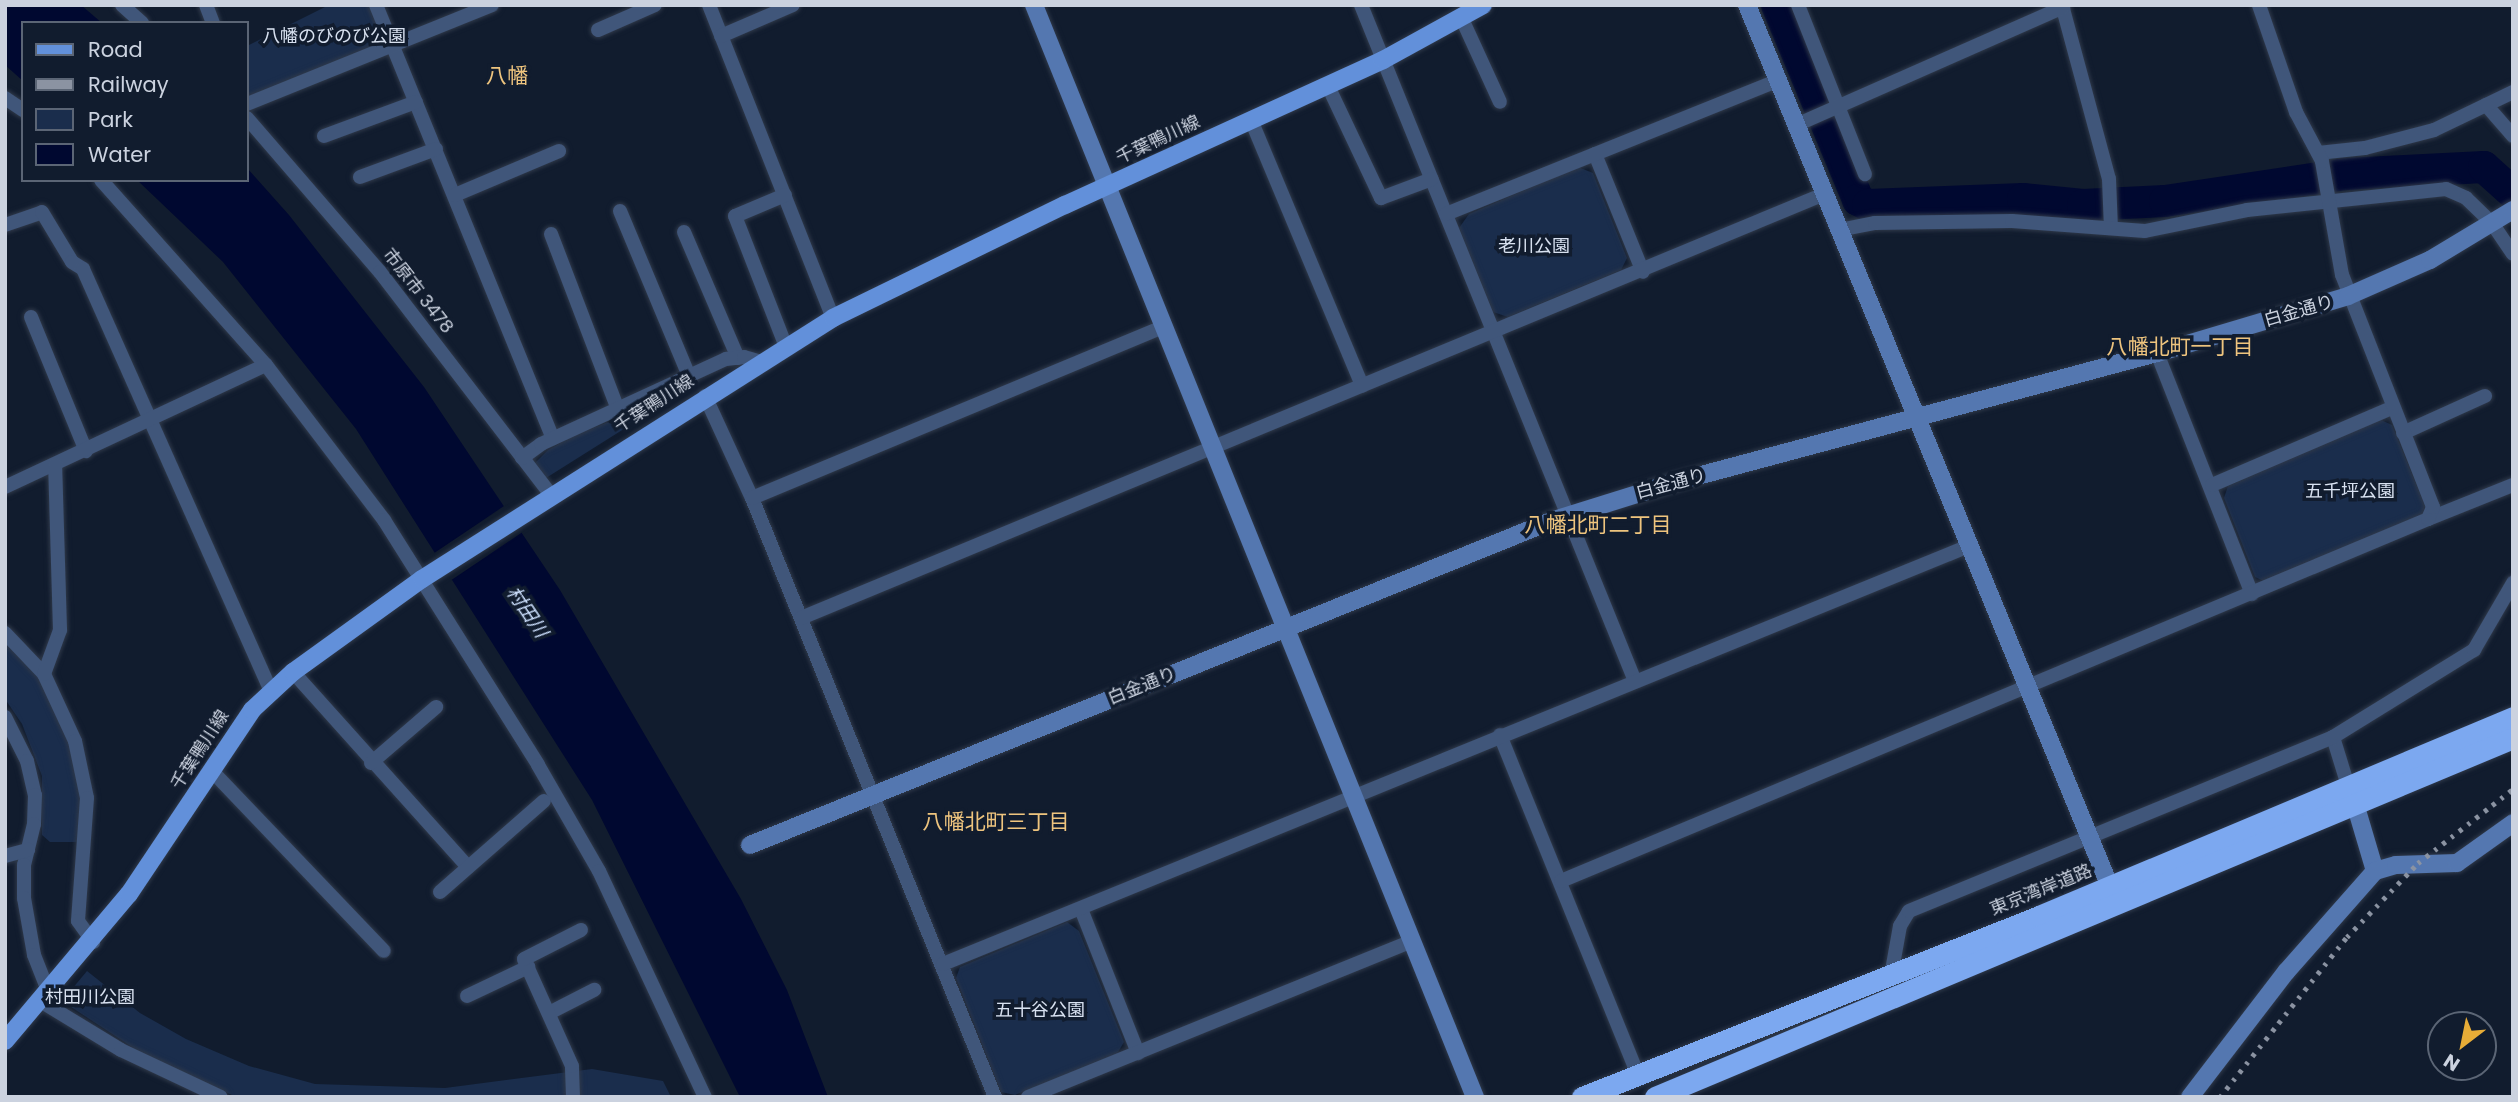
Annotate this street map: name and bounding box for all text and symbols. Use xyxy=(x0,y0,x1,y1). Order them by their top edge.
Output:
legend xyxy=(21,21,248,182)
park label: 八幡のびのび公園 xyxy=(262,25,406,47)
text: Road xyxy=(88,35,143,64)
district label: 八幡 xyxy=(486,63,528,89)
text: Railway xyxy=(88,70,169,99)
text: Park xyxy=(88,105,133,134)
street label: 千葉鴨川線 xyxy=(1113,111,1203,169)
text: Water xyxy=(88,140,151,169)
park label: 老川公園 xyxy=(1498,235,1570,257)
street label: 市原市 3478 xyxy=(378,244,458,338)
street label: 白金通り xyxy=(2261,291,2337,331)
district label: 八幡北町一丁目 xyxy=(2107,334,2253,360)
street label: 千葉鴨川線 xyxy=(610,370,698,438)
street label: 白金通り xyxy=(1633,464,1709,504)
park label: 五千坪公園 xyxy=(2305,480,2395,502)
district label: 八幡北町二丁目 xyxy=(1525,512,1671,538)
water label: 村田川 xyxy=(502,582,552,642)
street label: 白金通り xyxy=(1105,663,1179,709)
street label: 千葉鴨川線 xyxy=(166,706,234,794)
district label: 八幡北町三丁目 xyxy=(923,809,1069,835)
street label: 東京湾岸道路 xyxy=(1987,860,2095,920)
park label: 村田川公園 xyxy=(45,986,135,1008)
park label: 五十谷公園 xyxy=(995,999,1085,1021)
north arrow xyxy=(2427,1011,2497,1081)
text: N xyxy=(2438,1047,2465,1078)

